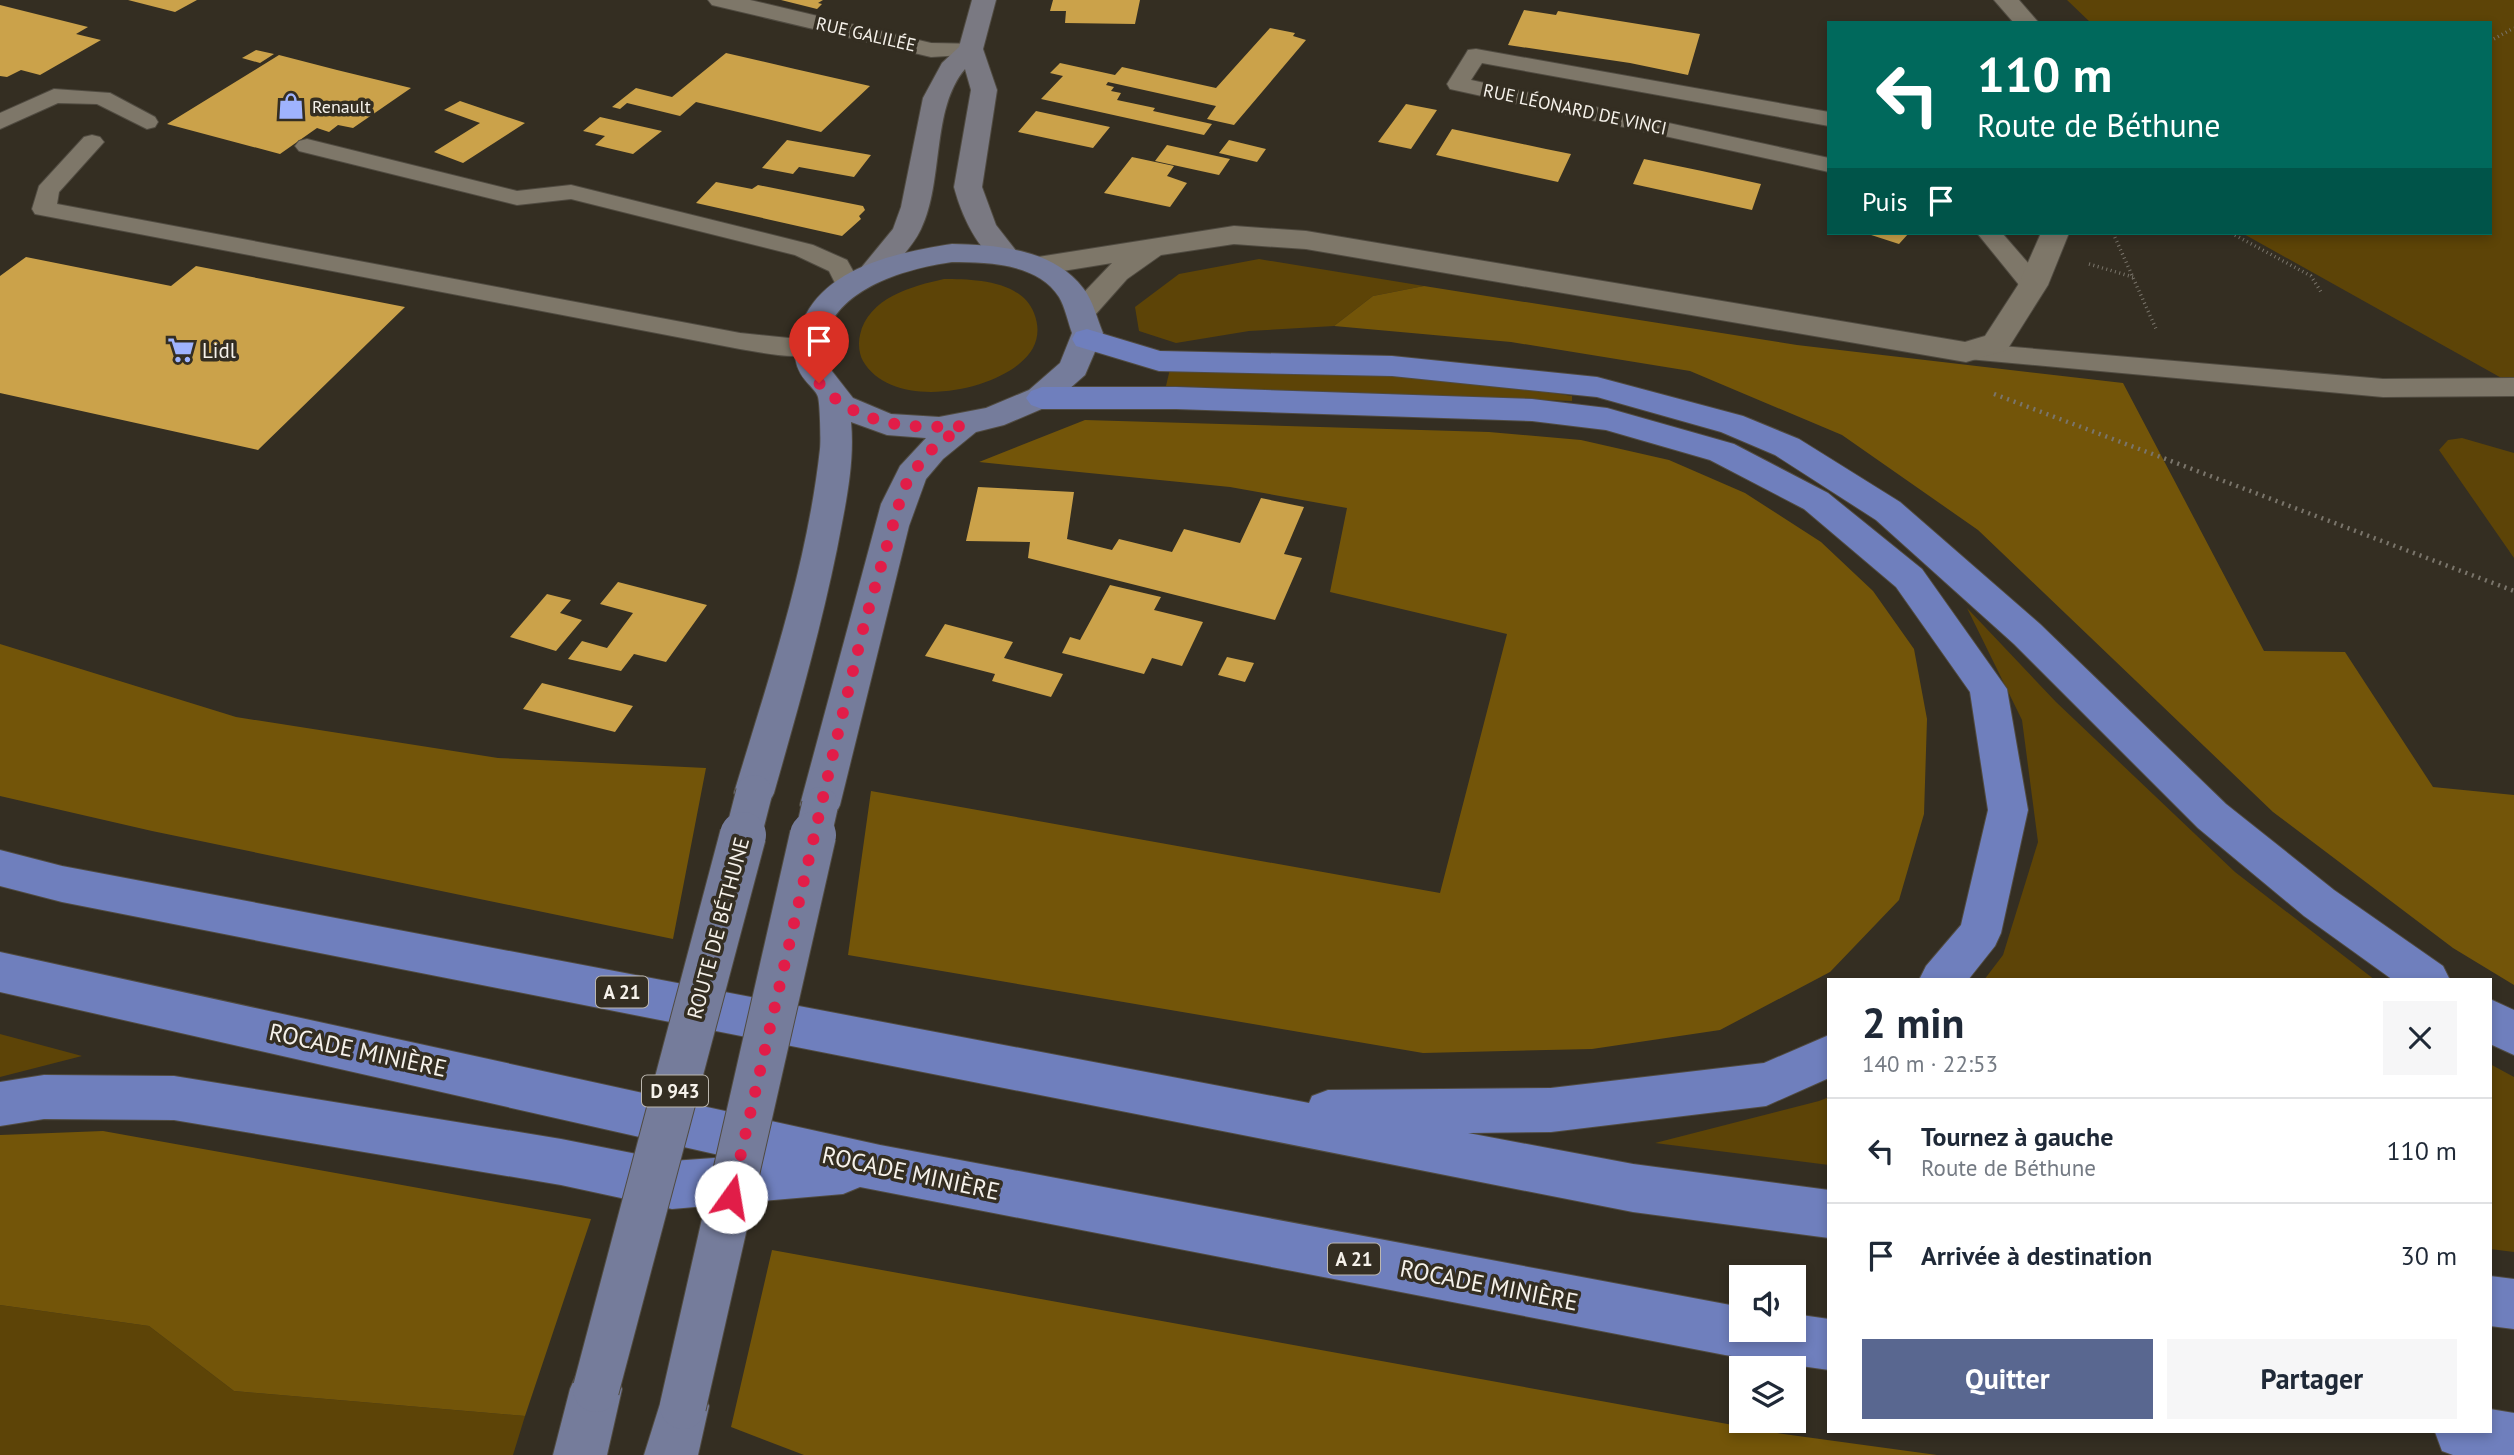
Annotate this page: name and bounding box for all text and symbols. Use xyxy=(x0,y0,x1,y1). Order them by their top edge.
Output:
street label: RUE GALILÉE xyxy=(814,11,918,57)
text: 110 m xyxy=(1977,42,2112,106)
icon: left xyxy=(1862,49,1953,140)
street label: RUE LÉONARD DE VINCI xyxy=(1481,78,1669,140)
shop icon: Renault xyxy=(276,91,306,121)
place label: Renault xyxy=(312,95,371,118)
text: Route de Béthune xyxy=(1977,104,2221,146)
icon: arrive xyxy=(1922,182,1960,220)
text: Puis xyxy=(1862,185,1908,218)
pin xyxy=(789,311,849,383)
icon: arrive xyxy=(800,322,838,360)
supermarket icon: Lidl xyxy=(166,335,196,365)
place label: Lidl xyxy=(202,337,236,364)
street label: ROUTE DE BÉTHUNE xyxy=(681,834,755,1022)
road number: A 21 xyxy=(596,976,648,1008)
text: 2 min xyxy=(1862,995,1964,1050)
button: close xyxy=(2383,1001,2457,1075)
street label: ROCADE MINIÈRE xyxy=(266,1016,450,1084)
text: 140 m · 22:53 xyxy=(1862,1049,1998,1078)
road number: D 943 xyxy=(642,1076,708,1106)
text: Tournez à gauche xyxy=(1921,1120,2113,1153)
icon: left xyxy=(1862,1132,1900,1170)
text: 110 m xyxy=(2386,1134,2457,1167)
street label: ROCADE MINIÈRE xyxy=(819,1139,1003,1207)
text: Route de Béthune xyxy=(1921,1153,2096,1182)
position arrow xyxy=(694,1160,768,1234)
icon: arrive xyxy=(1862,1237,1900,1275)
text: Arrivée à destination xyxy=(1921,1239,2152,1272)
text: 30 m xyxy=(2401,1239,2457,1272)
road number: A 21 xyxy=(1328,1244,1380,1274)
street label: ROCADE MINIÈRE xyxy=(1397,1253,1581,1317)
map controls xyxy=(1729,1265,1806,1433)
button: sound xyxy=(1729,1265,1806,1342)
button: Quitter xyxy=(1862,1339,2153,1419)
button: Partager xyxy=(2167,1339,2457,1419)
button: layers xyxy=(1729,1356,1806,1433)

